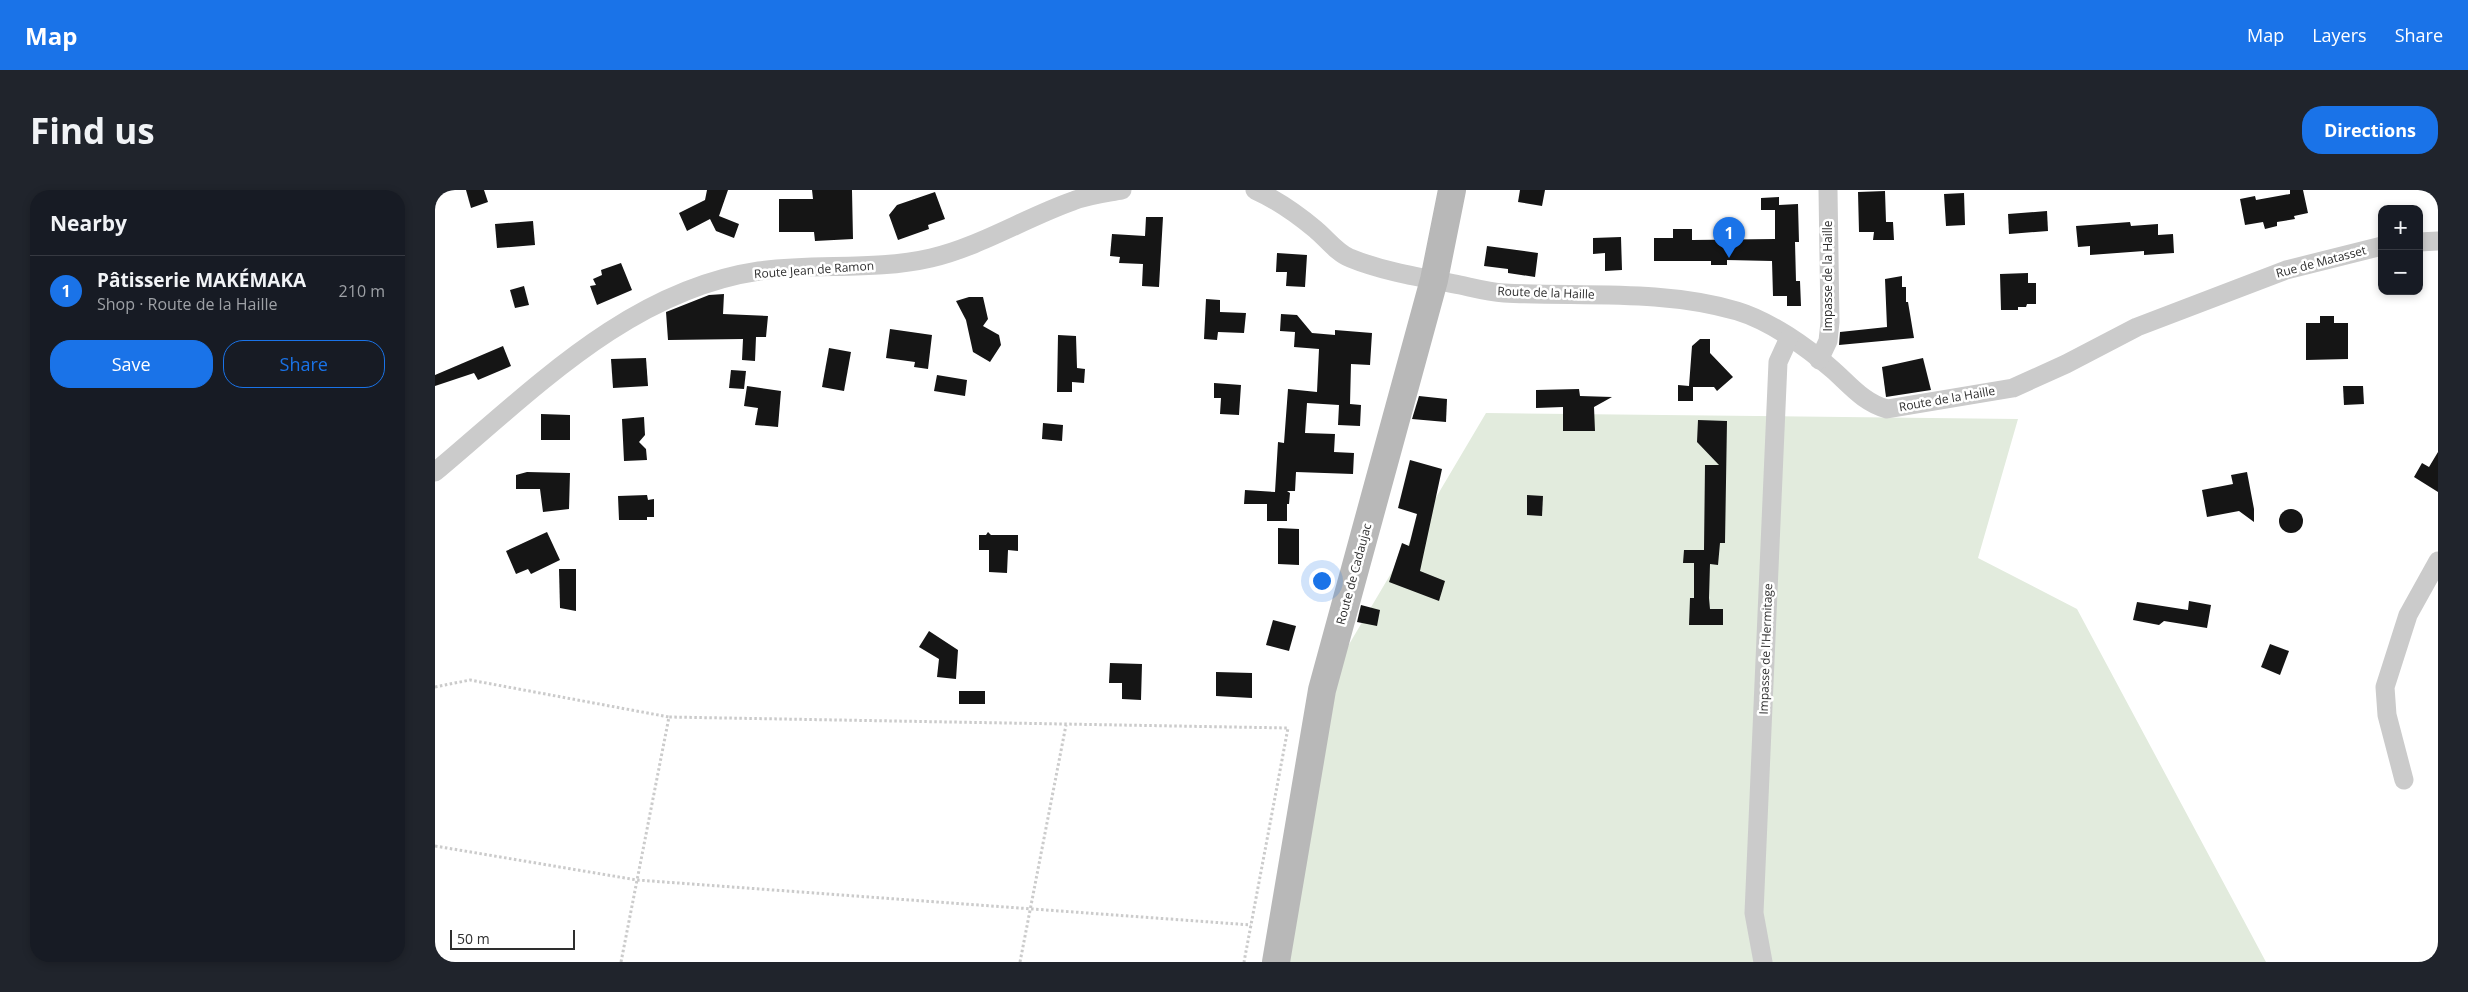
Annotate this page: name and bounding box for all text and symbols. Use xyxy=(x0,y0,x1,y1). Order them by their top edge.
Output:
text: Map xyxy=(25,19,77,52)
text: Map xyxy=(2247,23,2284,47)
text: Layers xyxy=(2312,23,2367,47)
text: Share xyxy=(2395,23,2443,47)
button: Directions xyxy=(2302,106,2438,154)
text: Find us xyxy=(30,107,155,154)
map controls xyxy=(2378,205,2423,295)
button: + xyxy=(2378,205,2423,250)
text: Nearby xyxy=(50,209,127,237)
pin: 1 xyxy=(1713,217,1745,258)
street label: Impasse de la Haille xyxy=(1819,220,1836,332)
street label: Rue de Matasset xyxy=(2274,241,2368,282)
button: − xyxy=(2378,250,2423,295)
street label: Route Jean de Ramon xyxy=(753,257,875,282)
text: Pâtisserie MAKÉMAKA xyxy=(97,267,306,293)
text: 1 xyxy=(61,280,71,302)
text: 210 m xyxy=(339,280,385,302)
street label: Route de la Haille xyxy=(1497,282,1595,303)
text: Shop · Route de la Haille xyxy=(97,293,277,315)
button: Save xyxy=(50,340,213,388)
button: Share xyxy=(223,340,385,388)
street label: Route de la Haille xyxy=(1897,382,1997,415)
street label: Route de Cadaujac xyxy=(1332,521,1375,626)
your location xyxy=(1309,568,1335,594)
street label: Impasse de l'Hermitage xyxy=(1755,583,1776,715)
scale bar xyxy=(450,927,575,950)
text: 50 m xyxy=(457,929,490,948)

